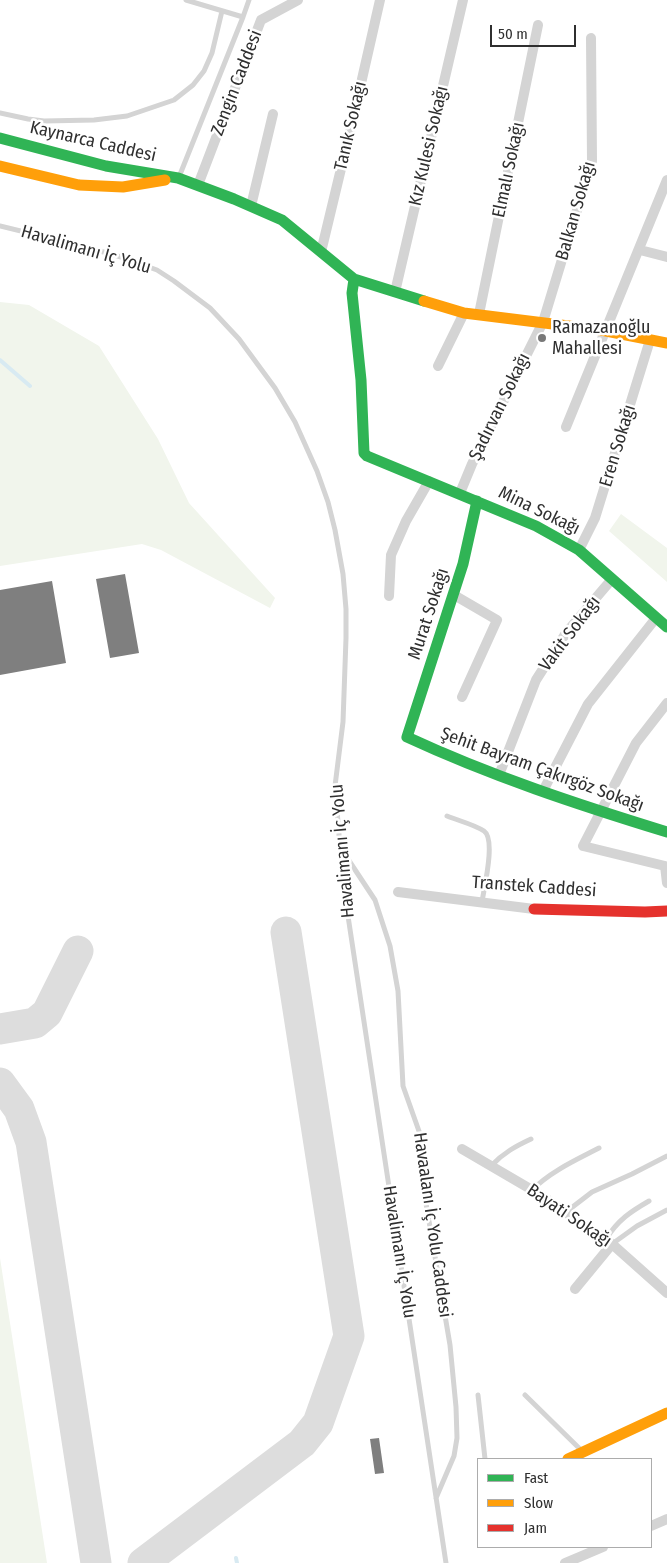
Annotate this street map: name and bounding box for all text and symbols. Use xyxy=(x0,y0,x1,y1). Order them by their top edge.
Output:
scale bar xyxy=(492,15,578,47)
text: 50 m xyxy=(498,25,528,43)
street label: Zengin Caddesi xyxy=(207,27,267,139)
street label: Tanık Sokağı xyxy=(330,79,372,173)
street label: Kız Kulesi Sokağı xyxy=(405,84,453,208)
street label: Kaynarca Caddesi xyxy=(28,117,158,167)
street label: Elmalı Sokağı xyxy=(488,120,530,220)
street label: Balkan Sokağı xyxy=(552,159,600,263)
street label: Havalimanı İç Yolu xyxy=(19,221,153,279)
place label: Ramazanoğlu Mahallesi xyxy=(552,317,650,359)
marker: Ramazanoğlu Mahallesi xyxy=(536,332,548,344)
street label: Şadırvan Sokağı xyxy=(465,350,535,464)
street label: Eren Sokağı xyxy=(595,402,641,490)
street label: Mina Sokağı xyxy=(495,482,583,540)
street label: Murat Sokağı xyxy=(404,565,454,663)
street label: Vakit Sokağı xyxy=(535,592,605,676)
street label: Şehit Bayram Çakırgöz Sokağı xyxy=(437,723,647,817)
street label: Havalimanı İç Yolu xyxy=(326,783,360,919)
street label: Transtek Caddesi xyxy=(471,872,597,902)
street label: Havaalanı İç Yolu Caddesi xyxy=(408,1131,456,1319)
street label: Bayati Sokağı xyxy=(522,1180,616,1252)
street label: Havalimanı İç Yolu xyxy=(378,1184,420,1320)
legend xyxy=(477,1458,652,1548)
text: Fast xyxy=(524,1469,548,1487)
text: Slow xyxy=(524,1494,553,1512)
text: Jam xyxy=(524,1519,547,1537)

